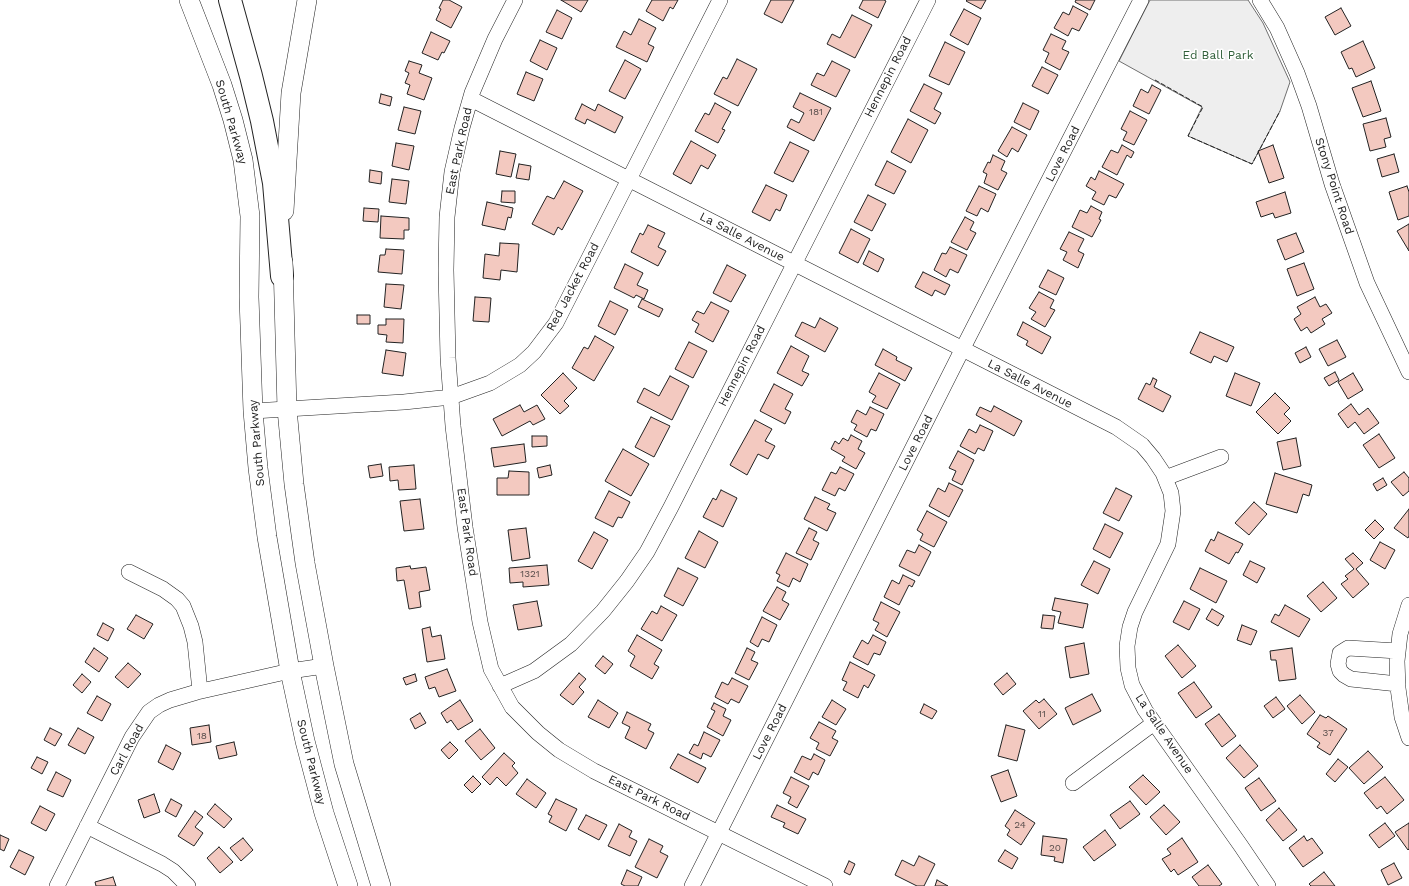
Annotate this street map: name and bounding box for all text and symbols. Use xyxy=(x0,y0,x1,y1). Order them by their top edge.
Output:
street label: Hennepin Road xyxy=(861,34,915,120)
park label: Ed Ball Park xyxy=(1183,48,1253,62)
street label: South Parkway xyxy=(212,78,250,166)
street label: East Park Road xyxy=(443,106,475,196)
house number: 181 xyxy=(809,106,823,118)
street label: Love Road xyxy=(1043,124,1083,184)
street label: Stony Point Road xyxy=(1312,136,1356,236)
street label: La Salle Avenue xyxy=(697,209,787,265)
street label: Red Jacket Road xyxy=(544,240,602,334)
street label: Hennepin Road xyxy=(715,323,769,409)
street label: La Salle Avenue xyxy=(985,356,1075,412)
street label: South Parkway xyxy=(246,399,268,487)
street label: Love Road xyxy=(896,413,936,473)
street label: East Park Road xyxy=(454,487,480,577)
house number: 1321 xyxy=(520,568,540,580)
street label: La Salle Avenue xyxy=(1132,691,1196,777)
street label: Love Road xyxy=(750,702,790,762)
house number: 11 xyxy=(1038,708,1046,720)
street label: South Parkway xyxy=(293,718,329,806)
street label: Carl Road xyxy=(107,722,147,778)
house number: 37 xyxy=(1322,727,1334,739)
house number: 18 xyxy=(197,730,207,742)
street label: East Park Road xyxy=(606,772,692,824)
house number: 24 xyxy=(1014,819,1026,831)
house number: 20 xyxy=(1049,842,1061,854)

